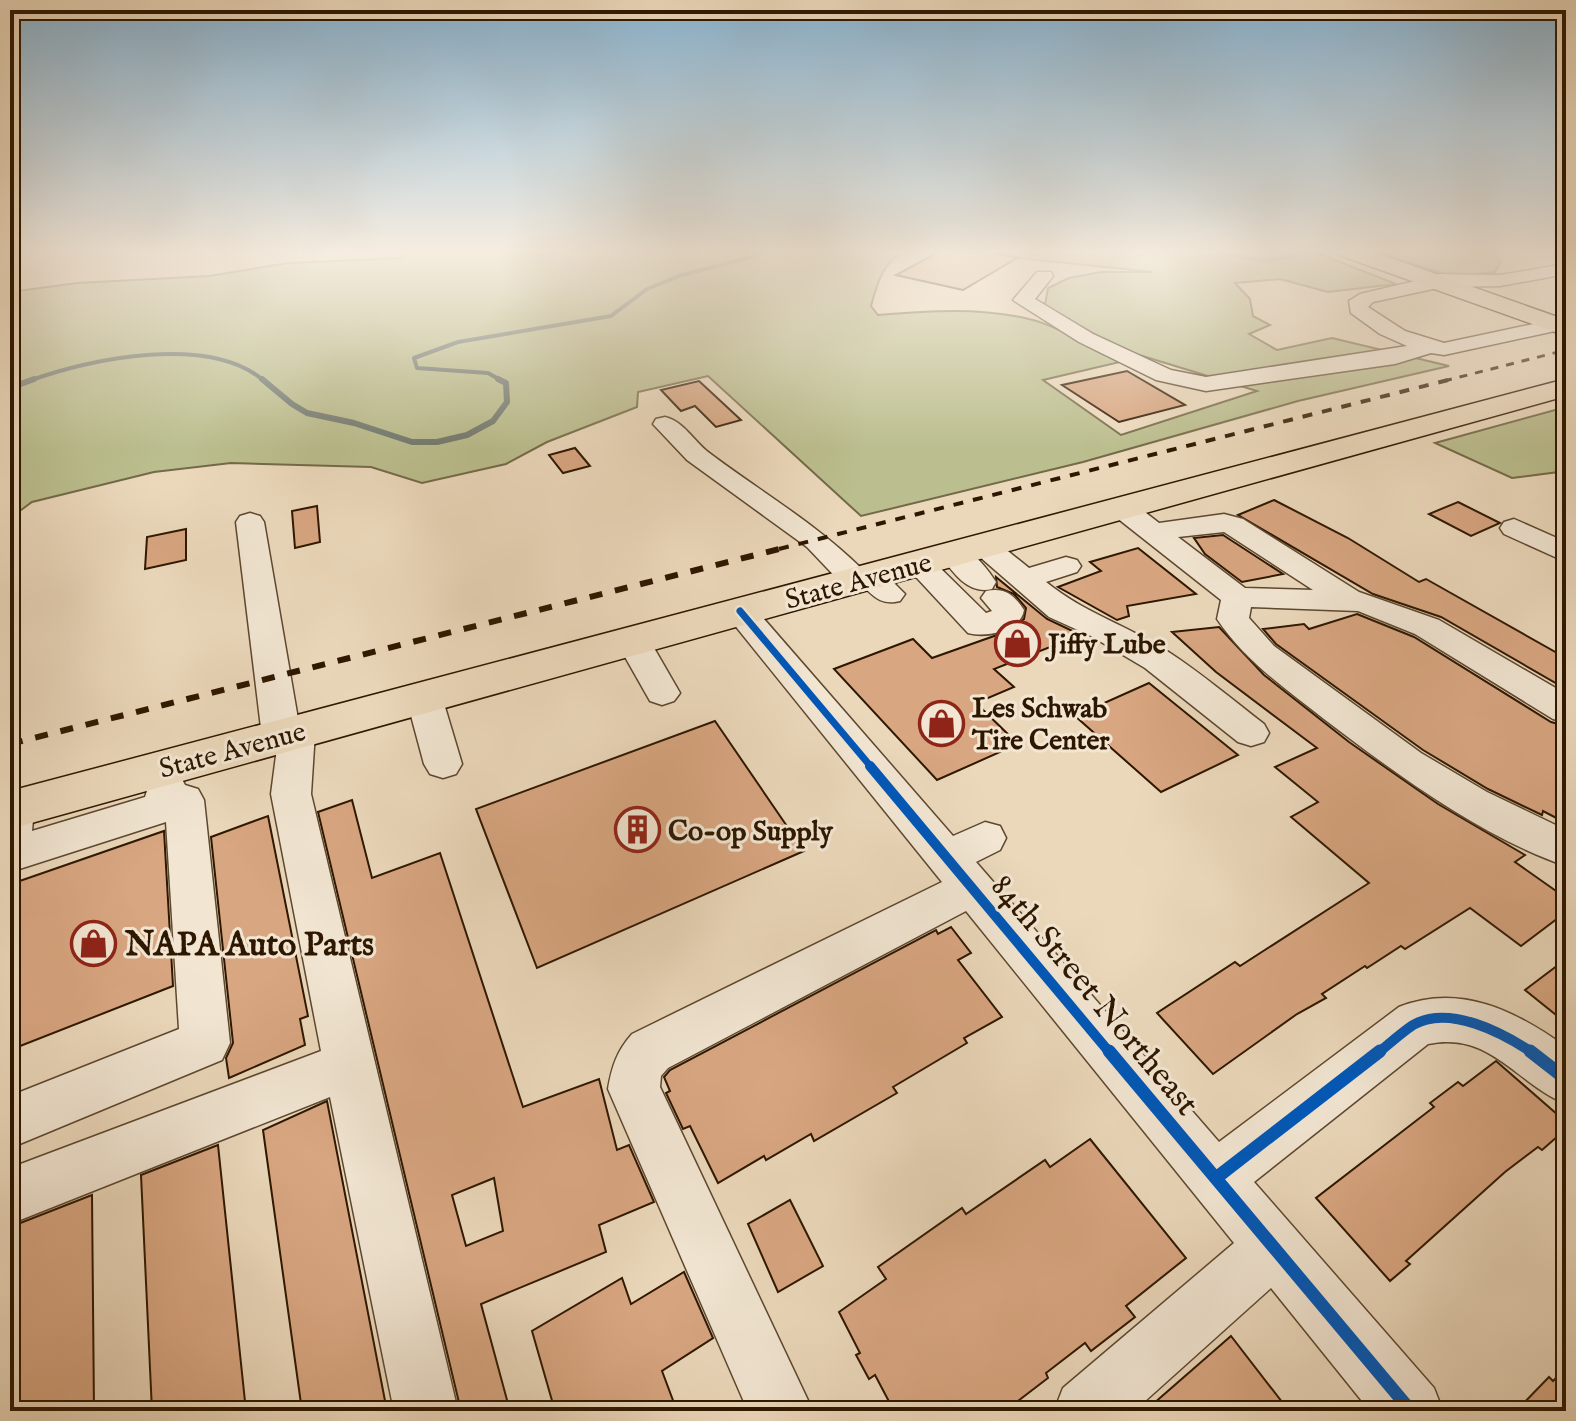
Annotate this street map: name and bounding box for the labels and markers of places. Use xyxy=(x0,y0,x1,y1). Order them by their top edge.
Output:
shop icon: Jiffy Lube xyxy=(993,619,1041,667)
place label: Jiffy Lube xyxy=(1044,628,1166,663)
place label: Les Schwab Tire Center xyxy=(971,692,1110,759)
shop icon: Les Schwab Tire Center xyxy=(917,699,965,747)
building icon: Co-op Supply xyxy=(613,806,661,854)
place label: Co-op Supply xyxy=(668,815,834,850)
shop icon: NAPA Auto Parts xyxy=(70,919,118,967)
place label: NAPA Auto Parts xyxy=(124,924,374,967)

